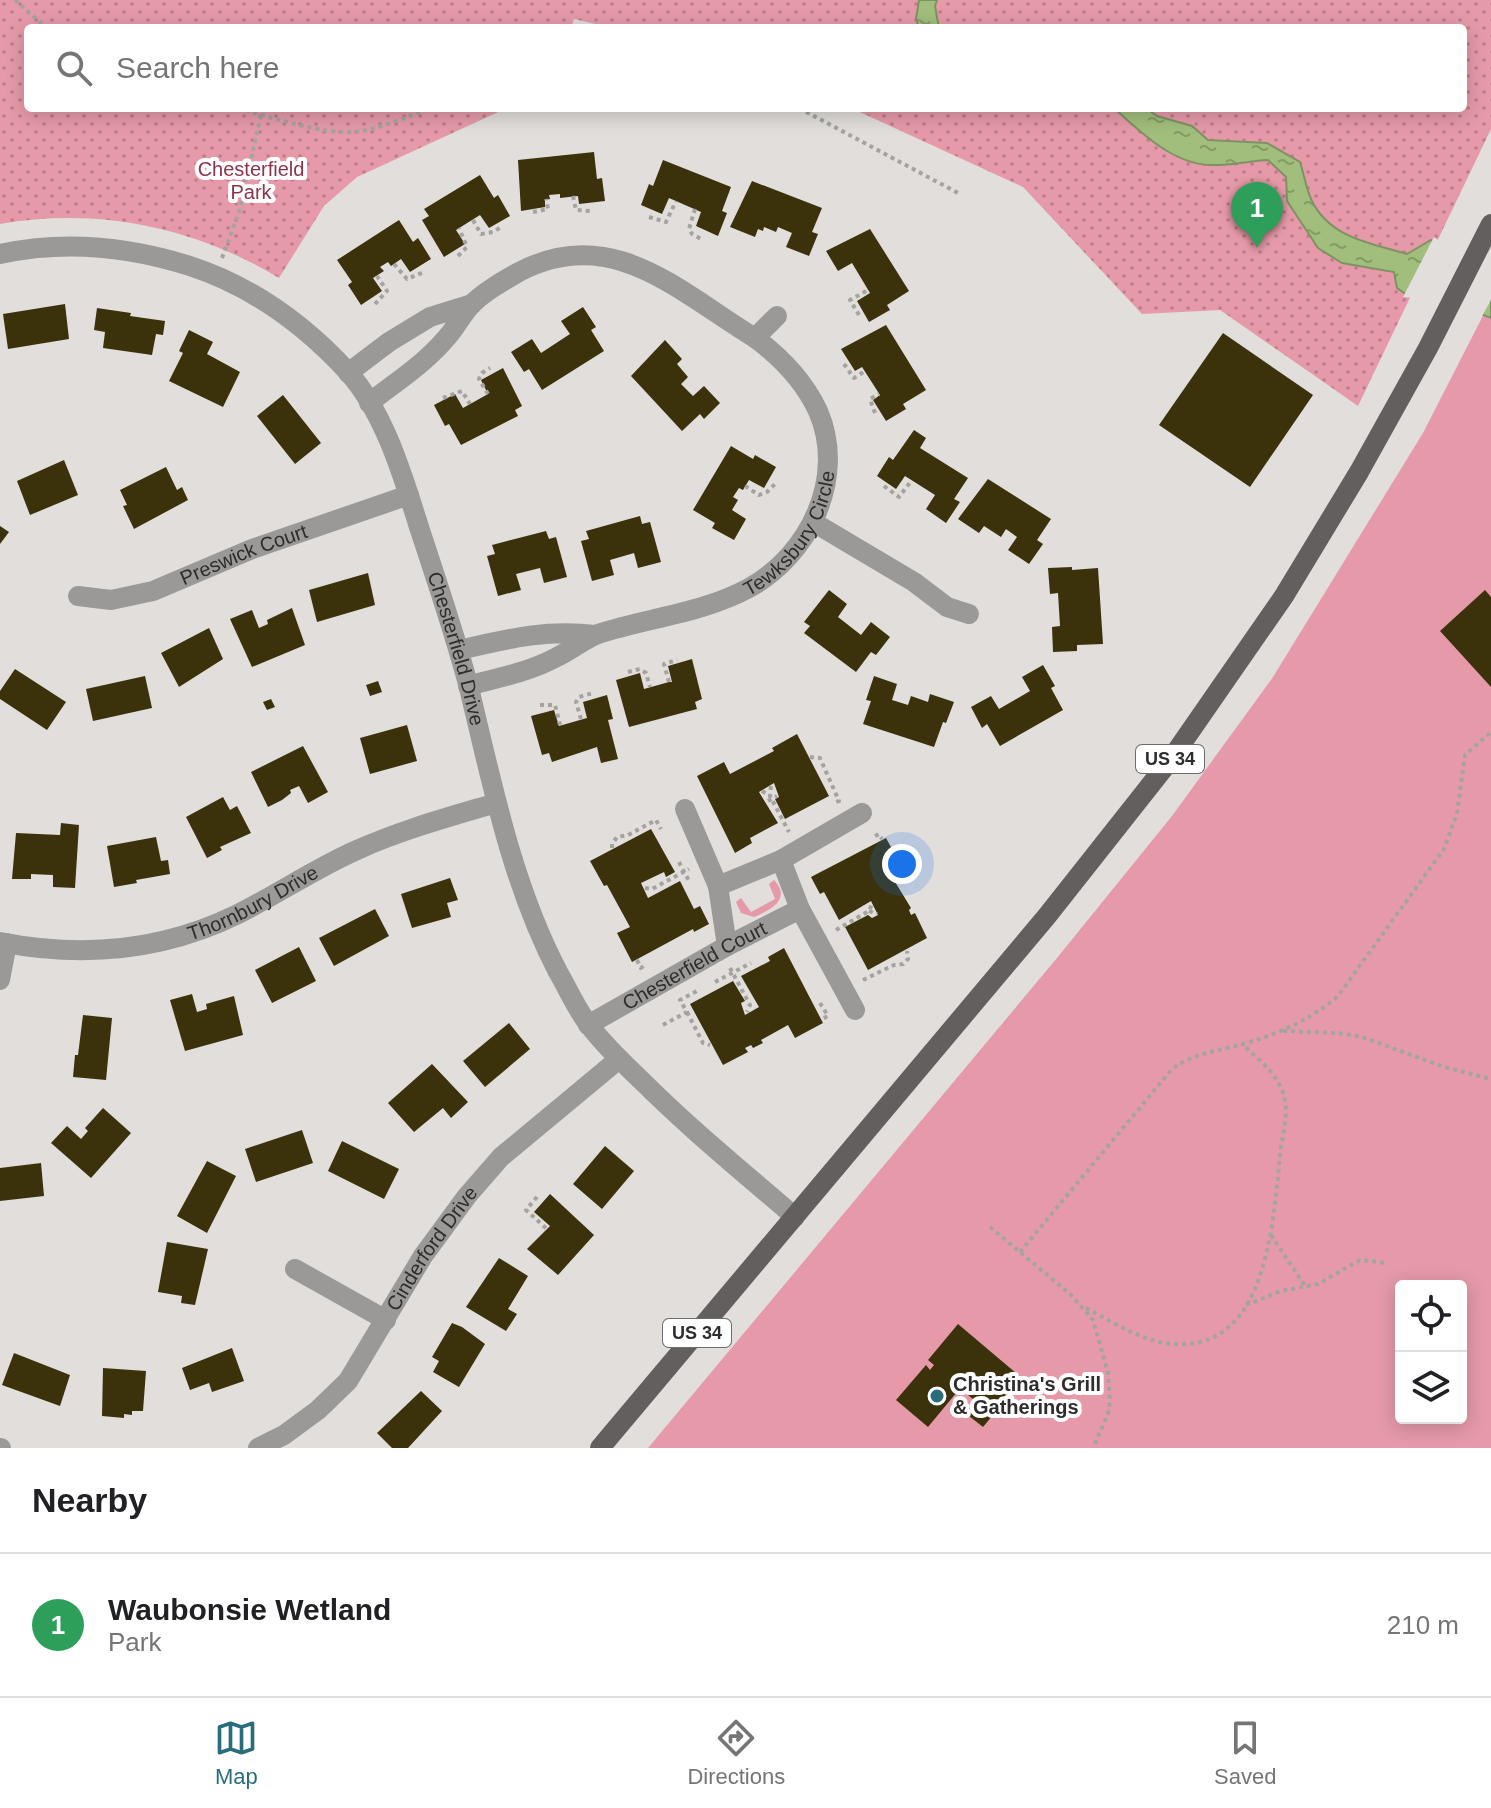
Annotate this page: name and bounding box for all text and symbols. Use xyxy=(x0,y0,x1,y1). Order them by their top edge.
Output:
search box xyxy=(24,24,1467,112)
icon: search xyxy=(52,46,96,90)
text: Search here xyxy=(116,51,279,84)
park label: Chesterfield Park xyxy=(198,158,304,203)
pin: 1 xyxy=(1231,182,1283,248)
street label: Tewksbury Circle xyxy=(740,469,838,600)
street label: Preswick Court xyxy=(177,520,310,589)
street label: Chesterfield Drive xyxy=(424,569,489,728)
road number: US 34 xyxy=(1136,745,1204,773)
your location xyxy=(882,844,922,884)
street label: Thornbury Drive xyxy=(185,861,322,944)
street label: Chesterfield Court xyxy=(619,917,771,1014)
street label: Cinderford Drive xyxy=(382,1181,482,1314)
map controls xyxy=(1395,1280,1467,1424)
button: locate xyxy=(1395,1280,1467,1352)
road number: US 34 xyxy=(663,1319,731,1347)
button: layers xyxy=(1395,1352,1467,1424)
place label: Christina's Grill & Gatherings xyxy=(953,1373,1101,1418)
marker: Christina's Grill & Gatherings xyxy=(928,1387,946,1405)
text: Nearby xyxy=(32,1481,147,1519)
text: Waubonsie Wetland xyxy=(108,1593,391,1626)
text: 1 xyxy=(51,1610,65,1640)
text: 210 m xyxy=(1387,1610,1459,1640)
text: Park xyxy=(108,1627,161,1657)
tab: Map xyxy=(214,1716,258,1790)
tab: Directions xyxy=(687,1716,785,1790)
tab: Saved xyxy=(1214,1716,1277,1790)

